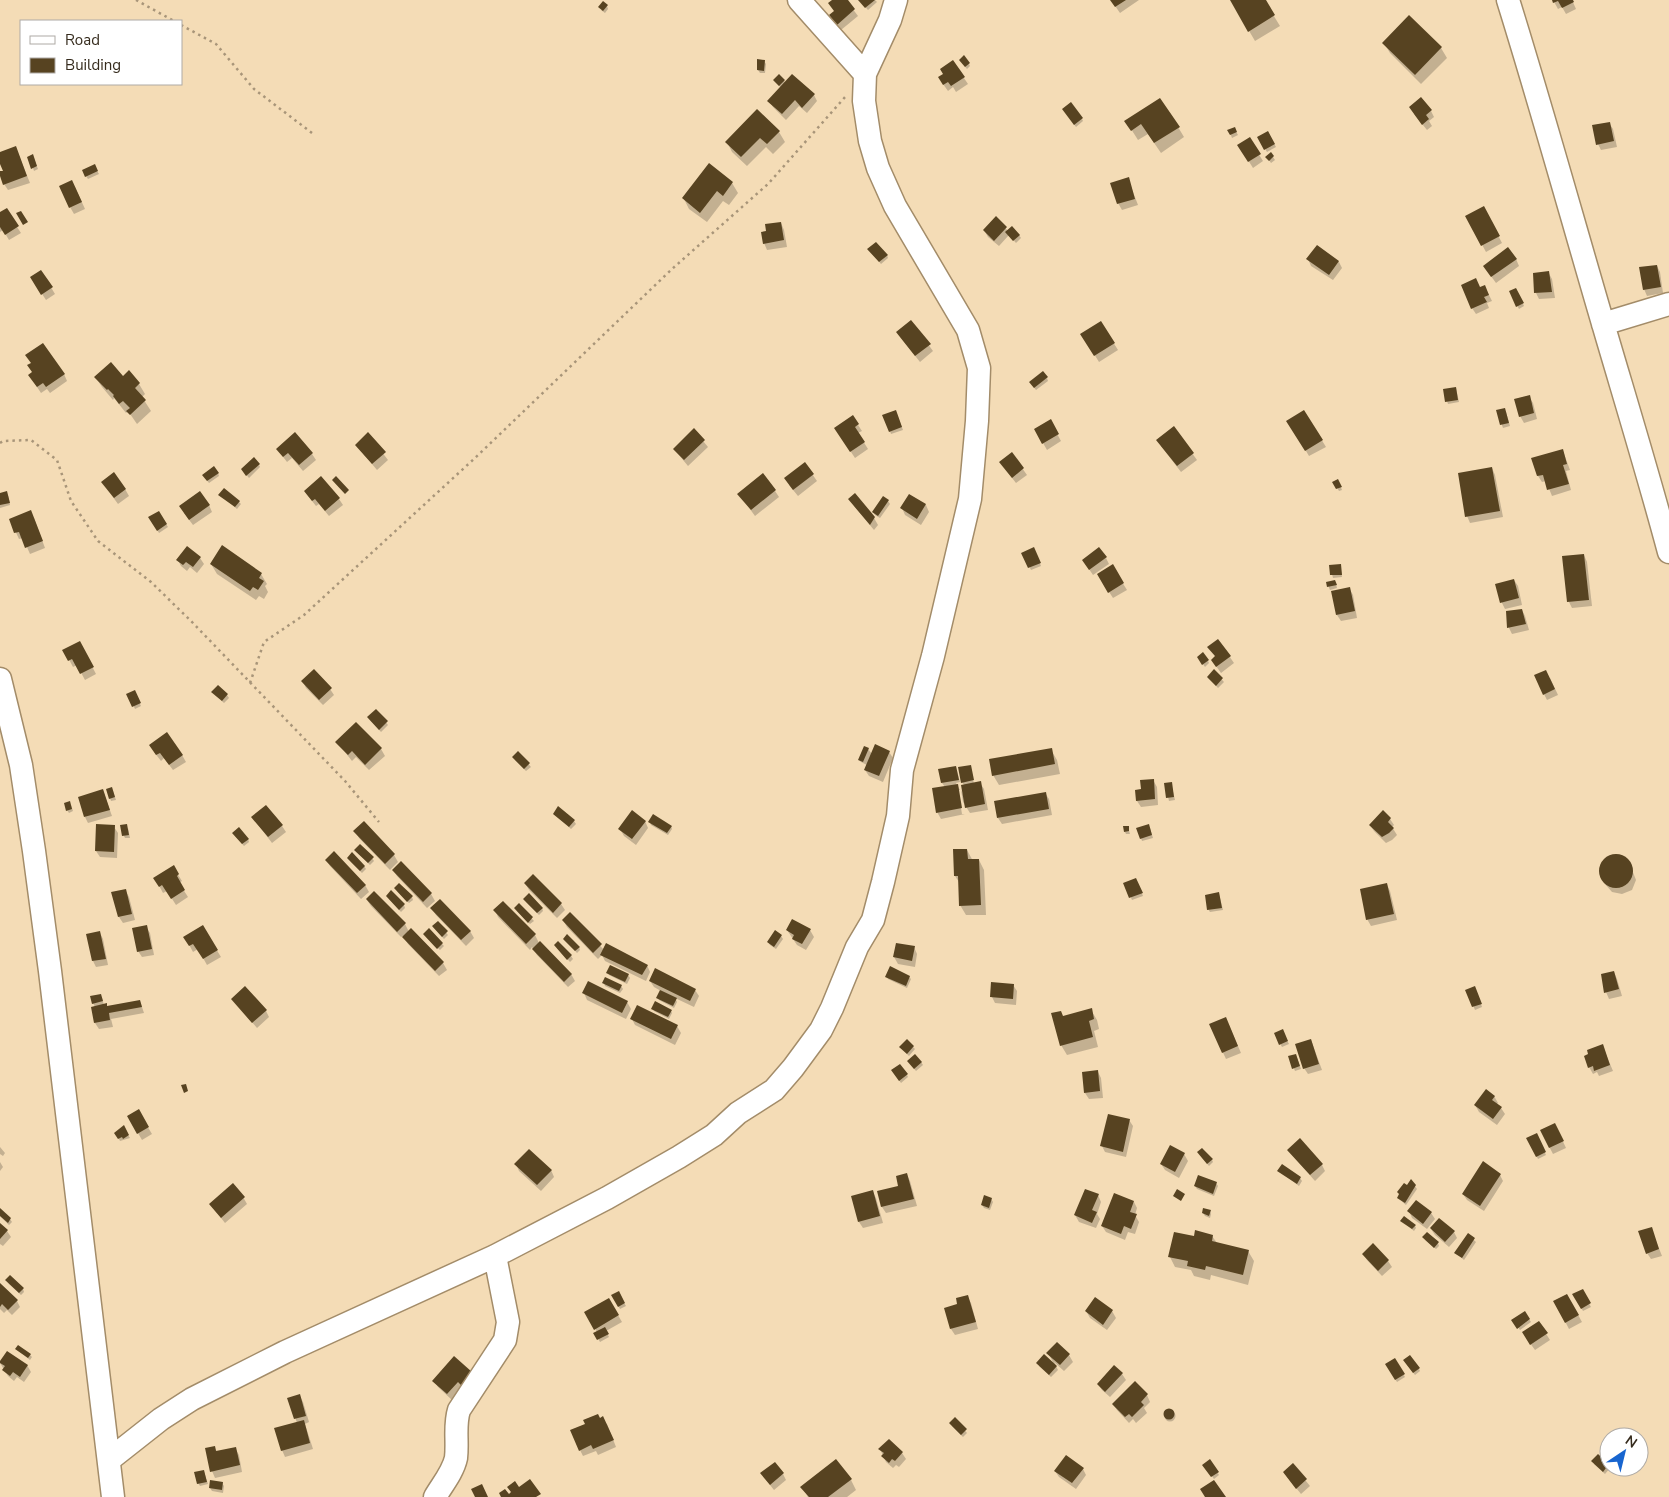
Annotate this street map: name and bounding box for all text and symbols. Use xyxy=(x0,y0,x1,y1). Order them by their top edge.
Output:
legend xyxy=(20,20,182,85)
text: Road xyxy=(65,30,100,50)
text: Building xyxy=(65,55,121,75)
north arrow xyxy=(1599,1427,1649,1477)
text: N xyxy=(1621,1431,1641,1453)

